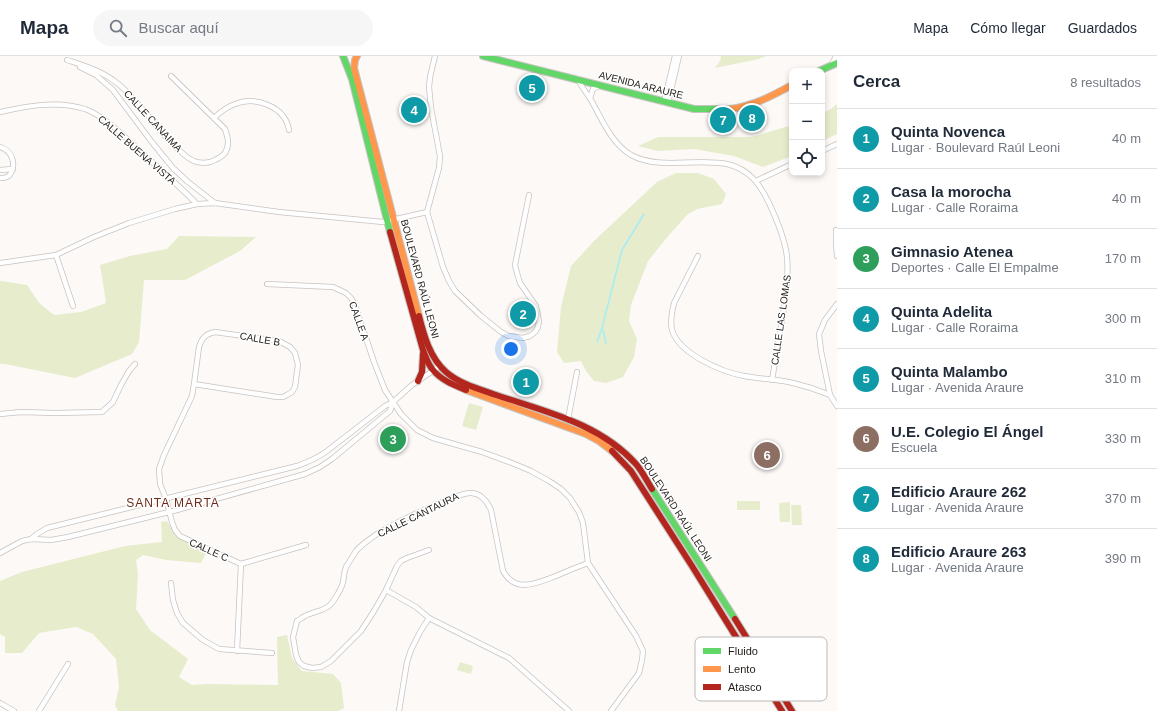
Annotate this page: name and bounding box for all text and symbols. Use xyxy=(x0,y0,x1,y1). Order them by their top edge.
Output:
search box xyxy=(93,10,373,46)
text: Mapa xyxy=(20,17,69,38)
icon: search xyxy=(107,17,129,39)
text: Buscar aquí xyxy=(139,19,219,36)
text: Mapa xyxy=(913,20,948,36)
text: Cómo llegar xyxy=(970,20,1046,36)
text: Guardados xyxy=(1068,20,1137,36)
map controls xyxy=(789,68,825,176)
button: + xyxy=(789,68,825,104)
street label: AVENIDA ARAURE xyxy=(598,69,685,101)
text: Cerca xyxy=(853,72,900,91)
pin: 5 xyxy=(519,73,545,103)
text: 8 resultados xyxy=(1070,75,1141,90)
street label: CALLE CANAIMA xyxy=(122,88,185,154)
pin: 4 xyxy=(401,95,427,125)
pin: 8 xyxy=(739,103,765,133)
button: − xyxy=(789,104,825,140)
pin: 7 xyxy=(710,105,736,135)
street label: CALLE BUENA VISTA xyxy=(96,113,178,187)
text: Quinta Novenca xyxy=(891,123,1005,140)
text: 1 xyxy=(862,131,870,146)
text: 40 m xyxy=(1112,131,1141,146)
button: locate xyxy=(789,140,825,176)
text: Lugar · Boulevard Raúl Leoni xyxy=(891,140,1060,155)
text: Casa la morocha xyxy=(891,183,1011,200)
text: 2 xyxy=(862,191,870,206)
text: 40 m xyxy=(1112,191,1141,206)
text: Lugar · Calle Roraima xyxy=(891,200,1018,215)
street label: BOULEVARD RAÚL LEONI xyxy=(399,218,442,340)
text: Gimnasio Atenea xyxy=(891,243,1013,260)
text: 3 xyxy=(862,251,870,266)
text: 170 m xyxy=(1105,251,1141,266)
text: Deportes · Calle El Empalme xyxy=(891,260,1059,275)
street label: CALLE LAS LOMAS xyxy=(769,274,793,366)
pin: 2 xyxy=(510,299,536,329)
street label: CALLE A xyxy=(347,300,371,342)
text: Quinta Adelita xyxy=(891,303,992,320)
text: 4 xyxy=(862,311,870,326)
text: 300 m xyxy=(1105,311,1141,326)
text: Lugar · Calle Roraima xyxy=(891,320,1018,335)
street label: CALLE B xyxy=(239,330,282,348)
your location xyxy=(501,339,521,359)
text: Quinta Malambo xyxy=(891,363,1008,380)
pin: 1 xyxy=(513,367,539,397)
text: 5 xyxy=(862,371,870,386)
text: 310 m xyxy=(1105,371,1141,386)
text: Lugar · Avenida Araure xyxy=(891,380,1024,395)
text: U.E. Colegio El Ángel xyxy=(891,423,1044,440)
pin: 3 xyxy=(380,424,406,454)
text: 6 xyxy=(862,431,870,446)
text: 330 m xyxy=(1105,431,1141,446)
pin: 6 xyxy=(754,440,780,470)
text: Escuela xyxy=(891,440,937,455)
street label: BOULEVARD RAÚL LEONI xyxy=(638,454,715,563)
text: Edificio Araure 262 xyxy=(891,483,1026,500)
street label: CALLE CANTAURA xyxy=(376,490,461,539)
text: 7 xyxy=(862,491,870,506)
text: 370 m xyxy=(1105,491,1141,506)
district label: SANTA MARTA xyxy=(126,496,220,510)
text: Lugar · Avenida Araure xyxy=(891,500,1024,515)
street label: CALLE C xyxy=(188,536,230,564)
text: Edificio Araure 263 xyxy=(891,543,1026,560)
text: 8 xyxy=(862,551,870,566)
text: 390 m xyxy=(1105,551,1141,566)
text: Lugar · Avenida Araure xyxy=(891,560,1024,575)
legend xyxy=(695,637,827,701)
text: Fluido xyxy=(728,645,758,657)
text: Lento xyxy=(728,663,756,675)
text: Atasco xyxy=(728,681,762,693)

